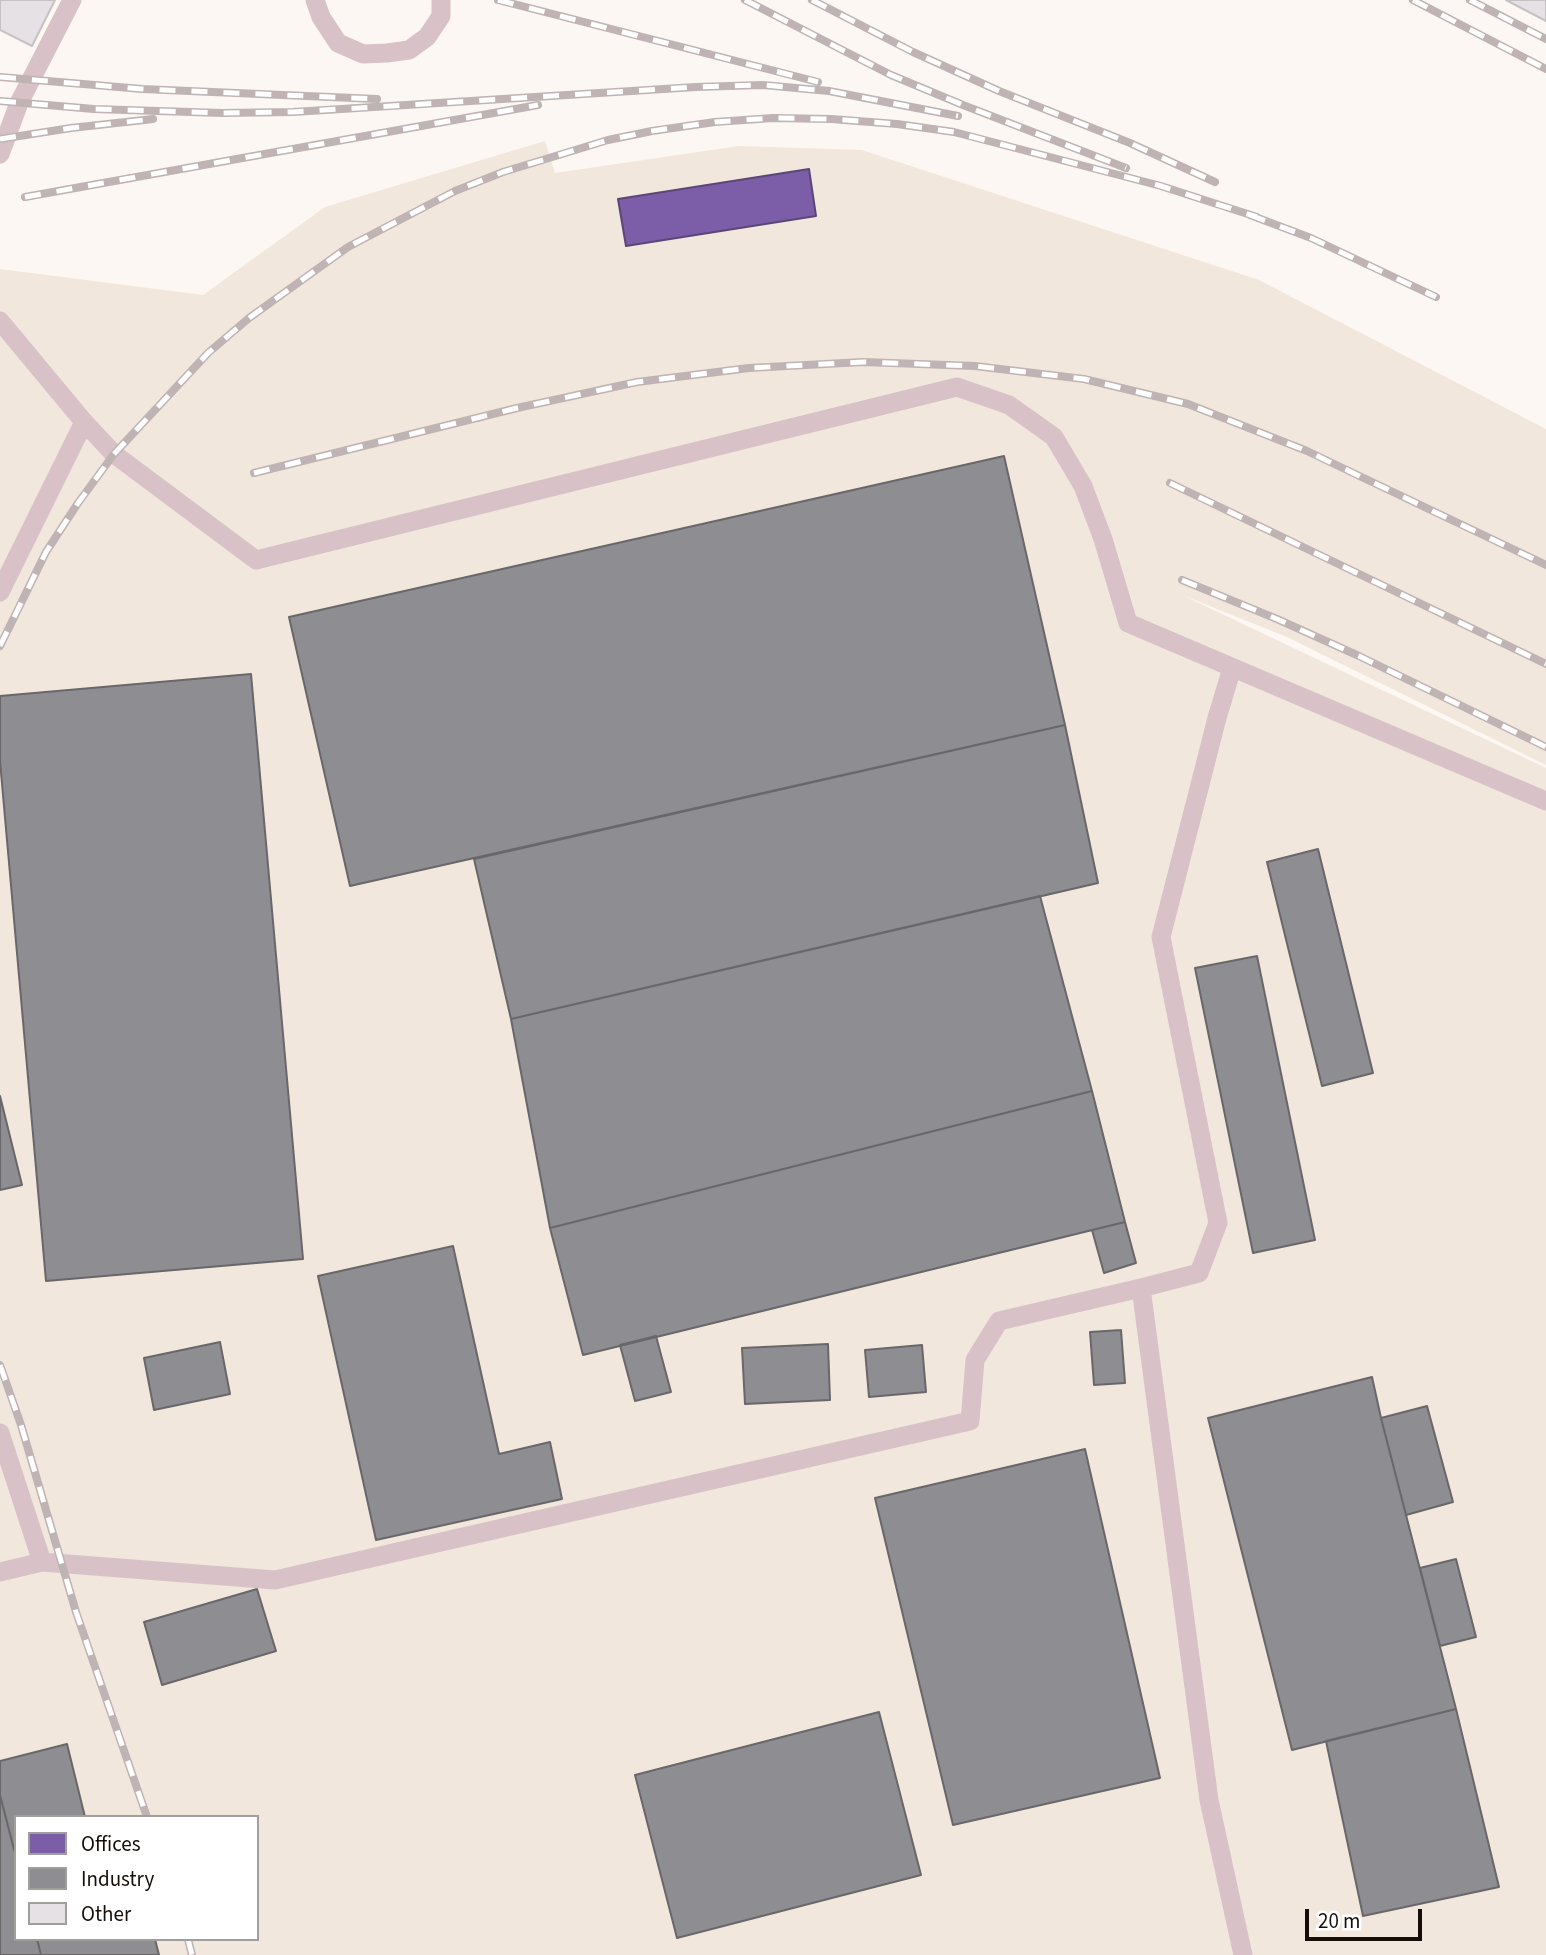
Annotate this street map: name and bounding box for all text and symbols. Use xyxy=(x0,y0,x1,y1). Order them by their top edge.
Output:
legend xyxy=(14,1815,259,1941)
text: Offices xyxy=(81,1829,141,1859)
text: Industry xyxy=(81,1864,154,1894)
scale bar xyxy=(1308,1896,1425,1940)
text: Other xyxy=(81,1899,131,1929)
text: 20 m xyxy=(1318,1906,1360,1936)

